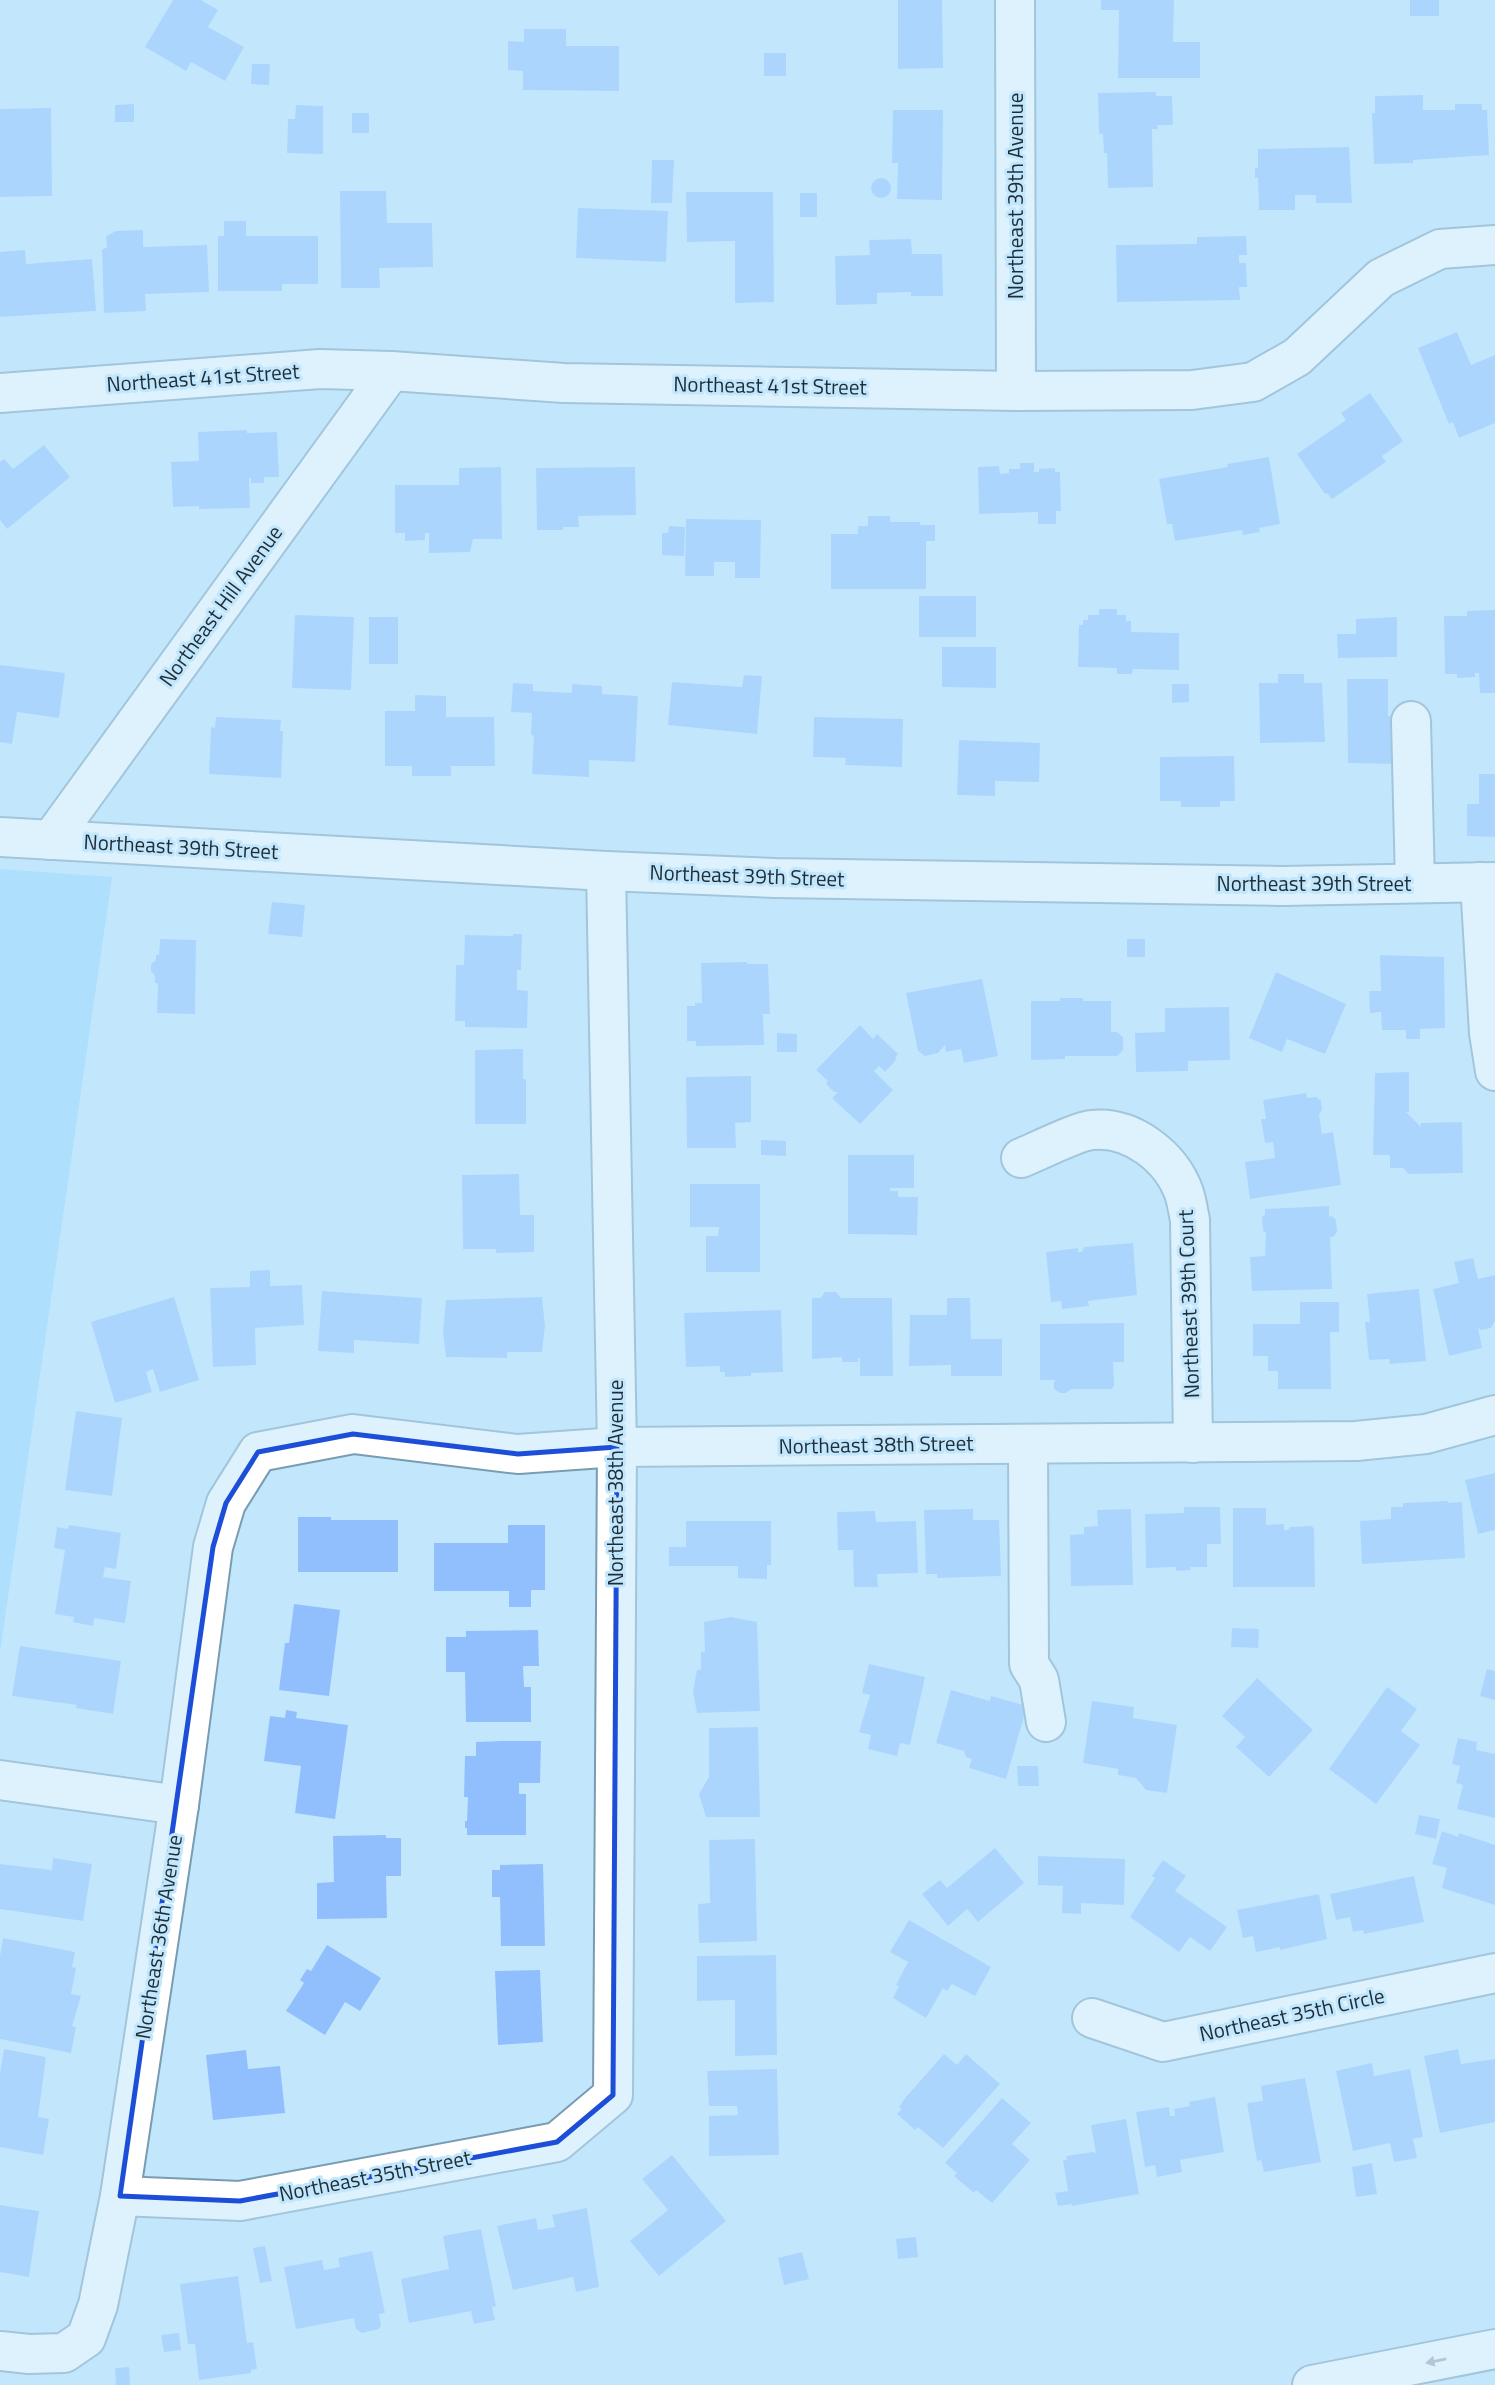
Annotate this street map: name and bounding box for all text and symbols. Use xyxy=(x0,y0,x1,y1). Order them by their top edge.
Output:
street label: Northeast 39th Avenue xyxy=(999,93,1031,299)
street label: Northeast 41st Street xyxy=(105,354,301,400)
street label: Northeast 41st Street xyxy=(673,367,868,403)
street label: Northeast Hill Avenue xyxy=(151,518,290,693)
street label: Northeast 39th Street xyxy=(83,825,280,867)
street label: Northeast 39th Street xyxy=(649,856,846,894)
street label: Northeast 39th Street xyxy=(1217,867,1412,899)
street label: Northeast 39th Court xyxy=(1169,1208,1207,1399)
street label: Northeast 38th Avenue xyxy=(599,1380,631,1586)
street label: Northeast 38th Street xyxy=(778,1426,974,1462)
street label: Northeast 36th Avenue xyxy=(126,1832,190,2041)
street label: Northeast 35th Circle xyxy=(1196,1979,1387,2049)
street label: Northeast 35th Street xyxy=(276,2141,474,2209)
one-way arrow xyxy=(1425,2355,1447,2366)

